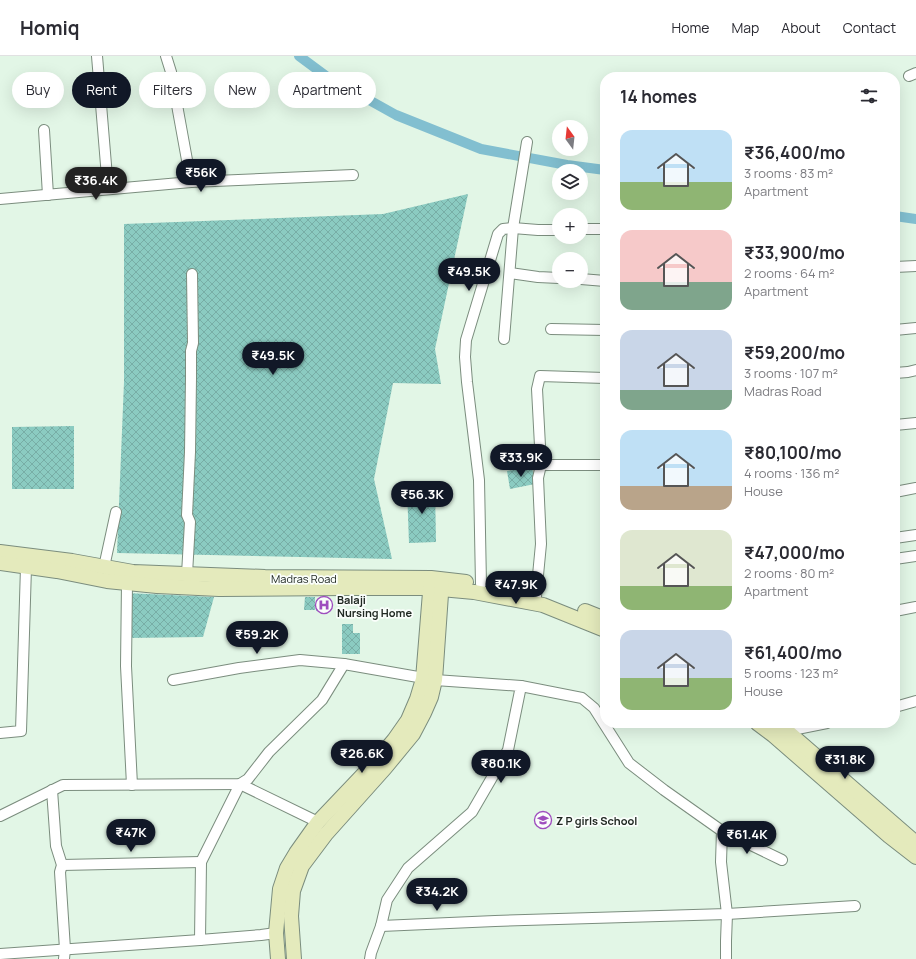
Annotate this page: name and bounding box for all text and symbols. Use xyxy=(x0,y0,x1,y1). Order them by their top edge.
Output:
text: Homiq xyxy=(20,15,80,41)
text: Home xyxy=(672,18,709,37)
text: Map xyxy=(731,18,759,37)
text: About xyxy=(781,18,821,37)
text: Contact xyxy=(843,18,896,37)
chip: Buy xyxy=(12,72,64,108)
chip: Rent xyxy=(72,72,131,108)
chip: Filters xyxy=(139,72,206,108)
chip: New xyxy=(214,72,270,108)
chip: Apartment xyxy=(278,72,376,108)
text: 14 homes xyxy=(620,85,697,108)
icon: filters xyxy=(858,85,880,107)
north arrow xyxy=(552,120,588,156)
map controls xyxy=(552,120,588,288)
text: ₹36,400/mo xyxy=(744,141,845,164)
icon: home xyxy=(652,146,700,194)
pin: ₹56K xyxy=(177,159,225,193)
text: ₹56K xyxy=(185,163,217,181)
button: layers xyxy=(552,164,588,200)
text: 3 rooms · 83 m² xyxy=(744,164,833,182)
pin: ₹36.4K xyxy=(63,167,129,201)
text: ₹36.4K xyxy=(74,171,118,189)
text: Apartment xyxy=(744,182,808,200)
button: + xyxy=(552,208,588,244)
text: ₹33,900/mo xyxy=(744,241,845,264)
icon: home xyxy=(652,246,700,294)
button: − xyxy=(552,252,588,288)
pin: ₹49.5K xyxy=(436,258,502,292)
text: ₹49.5K xyxy=(447,262,491,280)
text: 2 rooms · 64 m² xyxy=(744,264,835,282)
text: Apartment xyxy=(744,282,808,300)
text: ₹59,200/mo xyxy=(744,341,845,364)
pin: ₹49.5K xyxy=(240,342,306,376)
text: ₹49.5K xyxy=(251,346,295,364)
icon: home xyxy=(652,346,700,394)
text: 3 rooms · 107 m² xyxy=(744,364,838,382)
text: Madras Road xyxy=(744,382,822,400)
text: ₹80,100/mo xyxy=(744,441,842,464)
pin: ₹33.9K xyxy=(488,444,554,478)
icon: home xyxy=(652,446,700,494)
text: ₹33.9K xyxy=(499,448,543,466)
text: 4 rooms · 136 m² xyxy=(744,464,839,482)
pin: ₹56.3K xyxy=(389,481,455,515)
text: House xyxy=(744,482,783,500)
text: ₹56.3K xyxy=(400,485,444,503)
text: ₹47,000/mo xyxy=(744,541,845,564)
icon: home xyxy=(652,546,700,594)
text: 2 rooms · 80 m² xyxy=(744,564,834,582)
street label: Madras Road xyxy=(271,571,337,586)
pin: ₹47.9K xyxy=(483,571,549,605)
text: ₹47.9K xyxy=(494,575,538,593)
text: Apartment xyxy=(744,582,808,600)
place label: Balaji Nursing Home xyxy=(337,592,412,620)
hospital icon: Balaji Nursing Home xyxy=(314,595,334,615)
pin: ₹59.2K xyxy=(224,621,290,655)
text: ₹59.2K xyxy=(235,625,279,643)
text: ₹61,400/mo xyxy=(744,641,842,664)
icon: home xyxy=(652,646,700,694)
text: 5 rooms · 123 m² xyxy=(744,664,839,682)
text: House xyxy=(744,682,783,700)
pin: ₹26.6K xyxy=(329,740,395,774)
text: ₹26.6K xyxy=(340,744,384,762)
pin: ₹31.8K xyxy=(812,746,878,780)
pin: ₹80.1K xyxy=(468,750,534,784)
text: ₹31.8K xyxy=(824,750,866,768)
text: ₹80.1K xyxy=(480,754,522,772)
school or university icon: Z P girls School xyxy=(533,810,553,830)
place label: Z P girls School xyxy=(556,813,637,828)
pin: ₹47K xyxy=(107,819,155,853)
pin: ₹61.4K xyxy=(714,821,780,855)
text: ₹47K xyxy=(115,823,147,841)
text: ₹61.4K xyxy=(726,825,768,843)
pin: ₹34.2K xyxy=(404,878,470,912)
text: ₹34.2K xyxy=(415,882,459,900)

